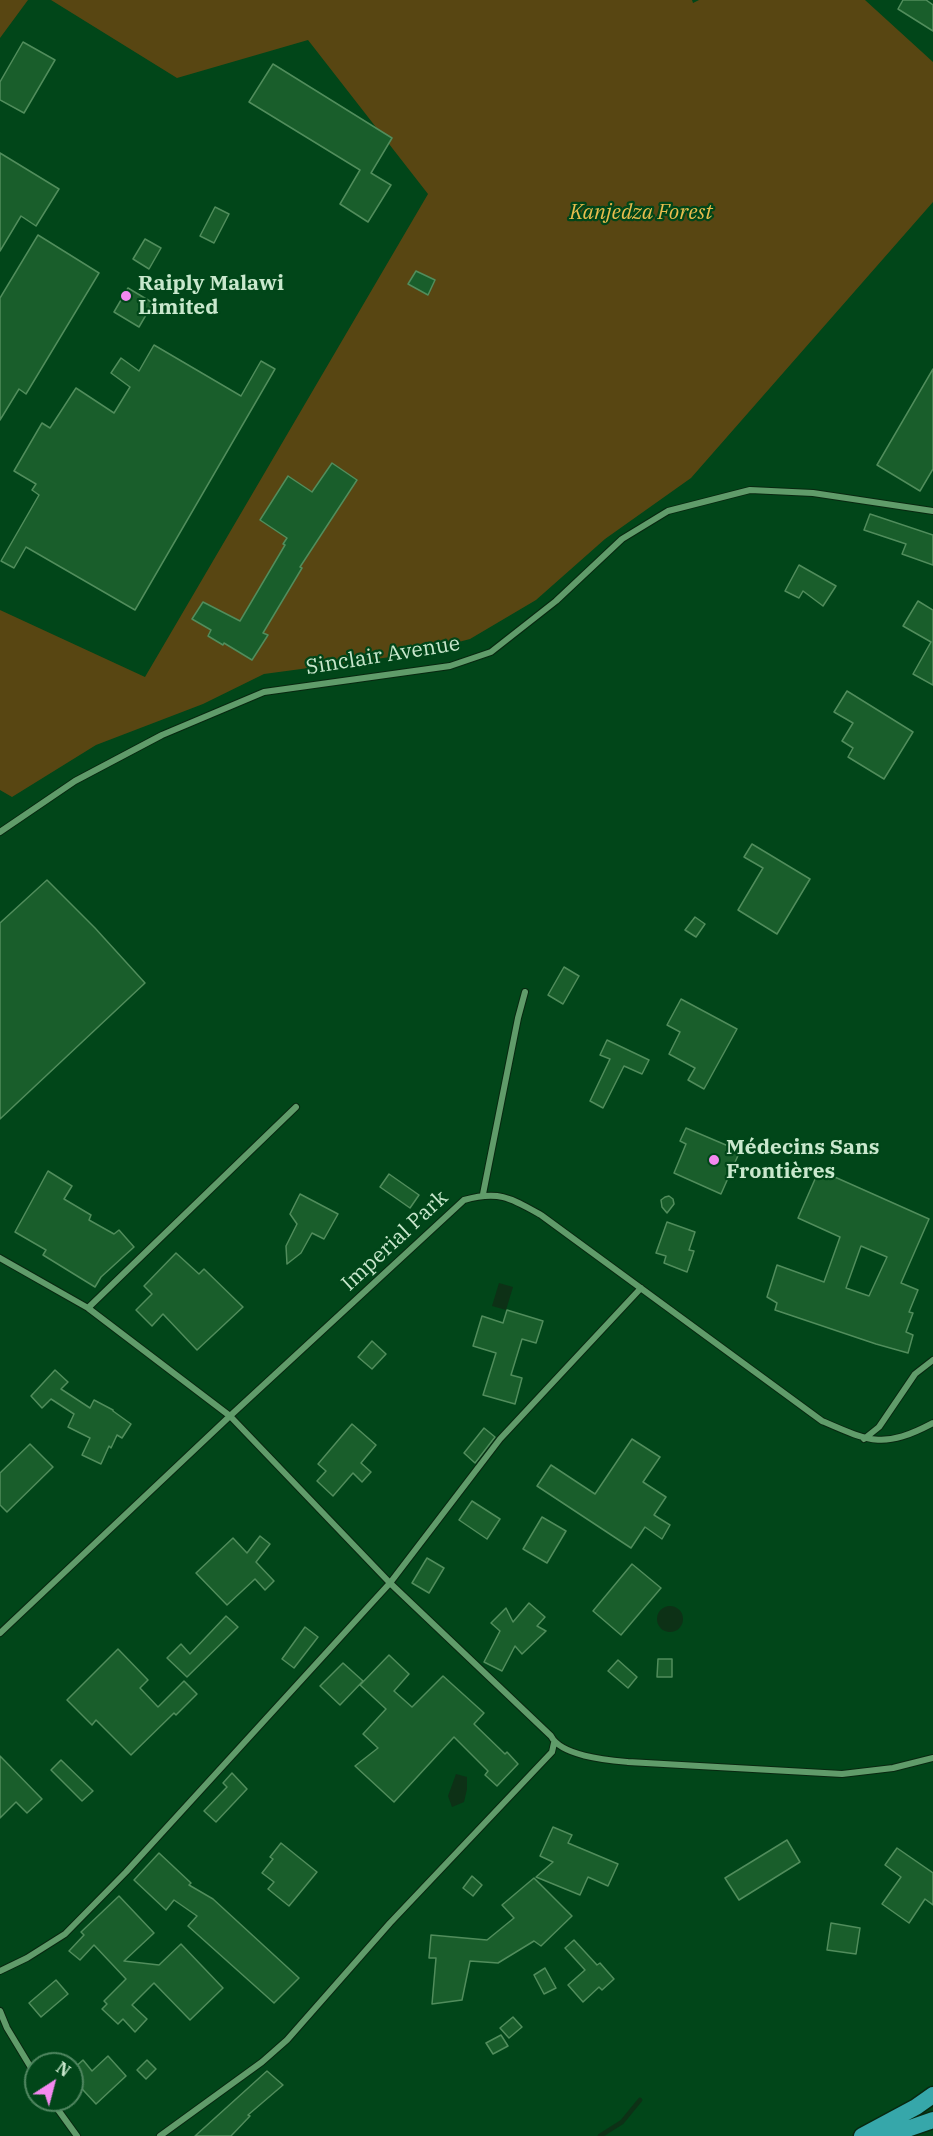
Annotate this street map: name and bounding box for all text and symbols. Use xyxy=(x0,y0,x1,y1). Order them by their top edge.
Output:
park label: Kanjedza Forest xyxy=(569,200,713,226)
place label: Raiply Malawi Limited xyxy=(138,271,284,321)
marker: Raiply Malawi Limited xyxy=(119,289,133,303)
street label: Sinclair Avenue xyxy=(304,631,462,681)
place label: Médecins Sans Frontières xyxy=(726,1135,879,1185)
marker: Médecins Sans Frontières xyxy=(707,1153,721,1167)
street label: Imperial Park xyxy=(337,1185,453,1297)
north arrow xyxy=(24,2052,84,2112)
text: N xyxy=(52,2057,74,2081)

